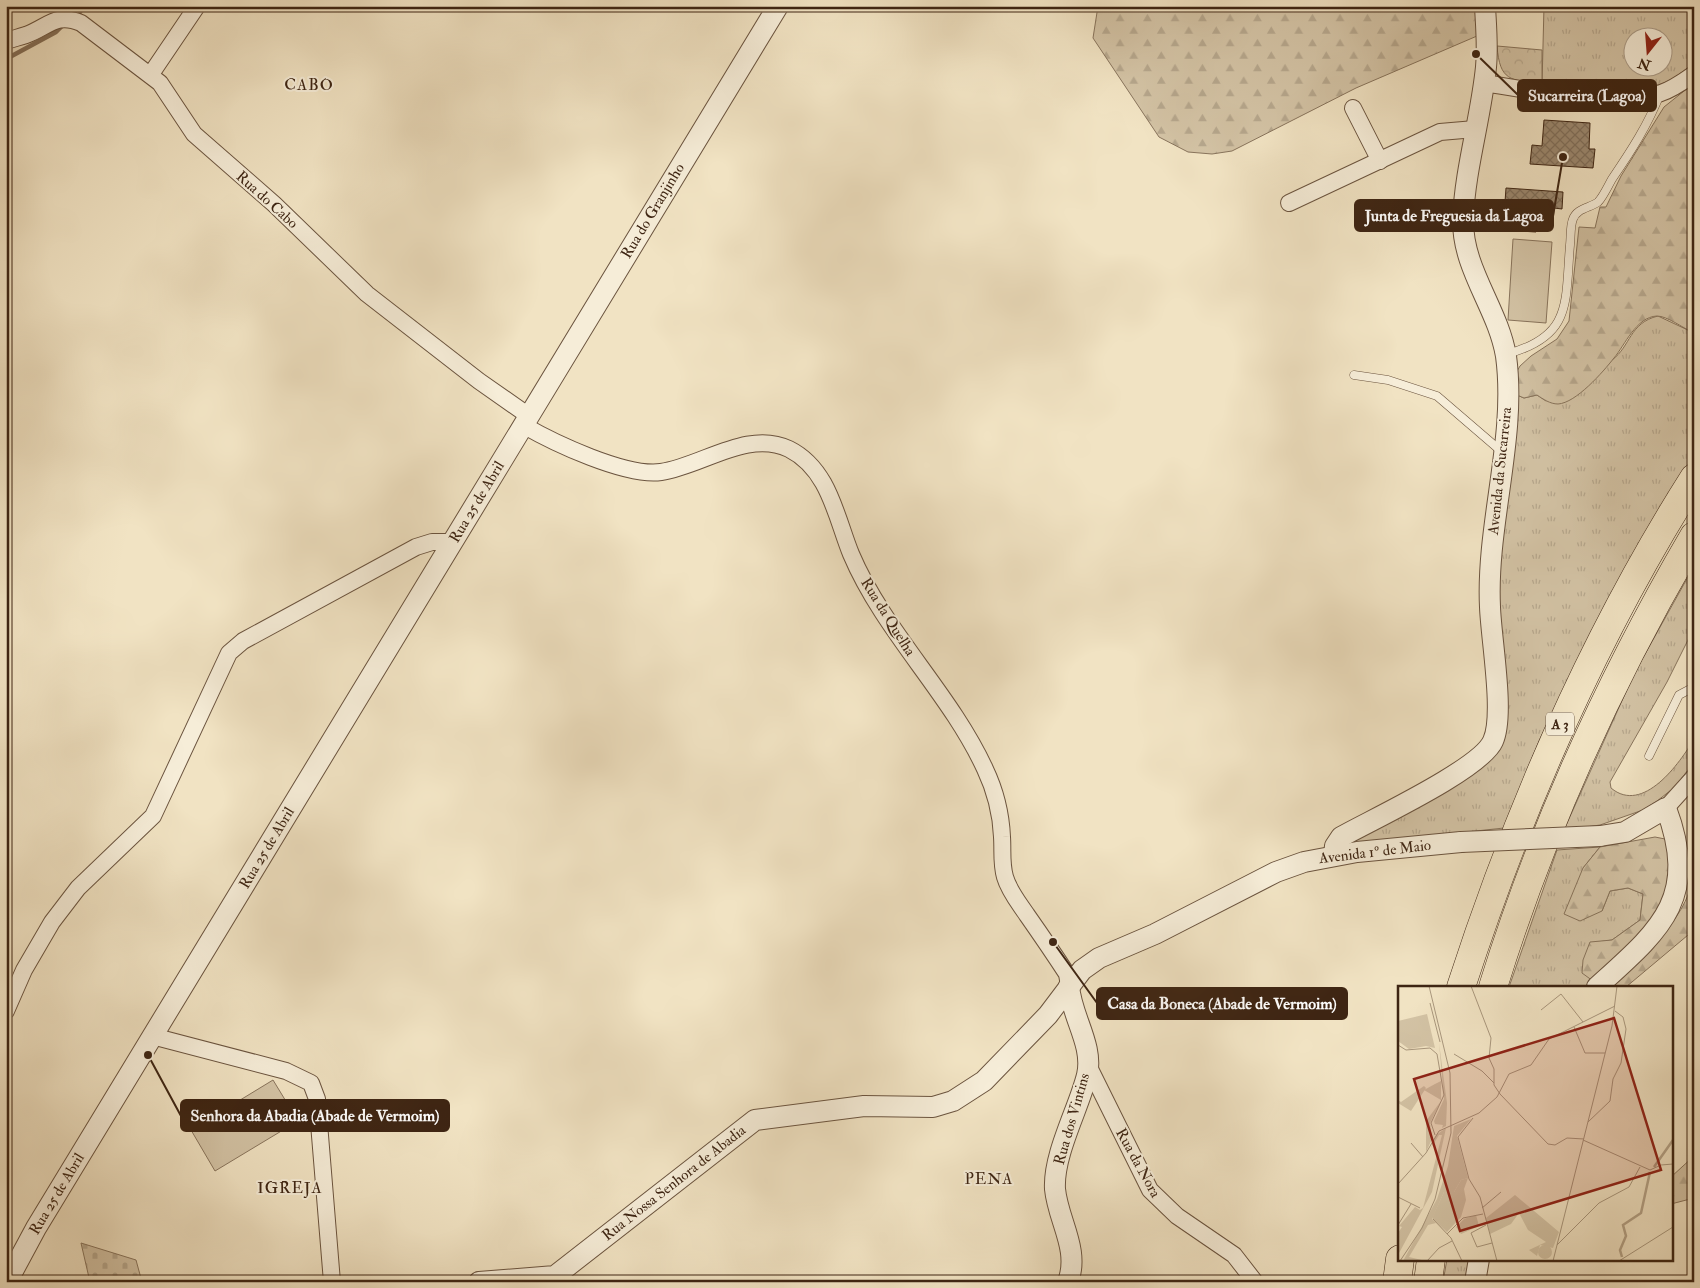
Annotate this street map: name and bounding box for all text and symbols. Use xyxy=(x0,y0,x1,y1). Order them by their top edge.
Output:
north arrow xyxy=(1622,28,1672,78)
text: N xyxy=(1635,54,1654,74)
district label: CABO xyxy=(284,75,334,95)
callout: Sucarreira (Lagoa) xyxy=(1518,80,1656,111)
text: Sucarreira (Lagoa) xyxy=(1528,86,1646,107)
street label: Rua do Granjinho xyxy=(617,160,689,262)
street label: Rua do Cabo xyxy=(232,167,302,233)
callout: Junta de Freguesia da Lagoa xyxy=(1355,200,1553,231)
text: Junta de Freguesia da Lagoa xyxy=(1364,206,1544,227)
street label: Avenida da Sucarreira xyxy=(1484,405,1516,537)
street label: Rua 25 de Abril xyxy=(445,458,509,546)
street label: Rua da Quelha xyxy=(856,574,920,660)
road number: A 3 xyxy=(1546,712,1574,736)
street label: Rua 25 de Abril xyxy=(235,804,299,892)
street label: Avenida 1º de Maio xyxy=(1317,836,1432,868)
inset map xyxy=(1398,986,1672,1260)
callout: Casa da Boneca (Abade de Vermoim) xyxy=(1097,988,1347,1019)
text: Casa da Boneca (Abade de Vermoim) xyxy=(1107,994,1337,1014)
street label: Rua dos Vintins xyxy=(1050,1071,1094,1167)
callout: Senhora da Abadia (Abade de Vermoim) xyxy=(181,1100,449,1131)
text: Senhora da Abadia (Abade de Vermoim) xyxy=(191,1106,439,1126)
street label: Rua Nossa Senhora de Abadia xyxy=(598,1120,750,1245)
street label: Rua da Nora xyxy=(1111,1125,1165,1202)
street label: Rua 25 de Abril xyxy=(25,1150,89,1238)
district label: PENA xyxy=(964,1169,1014,1189)
district label: IGREJA xyxy=(257,1178,323,1199)

